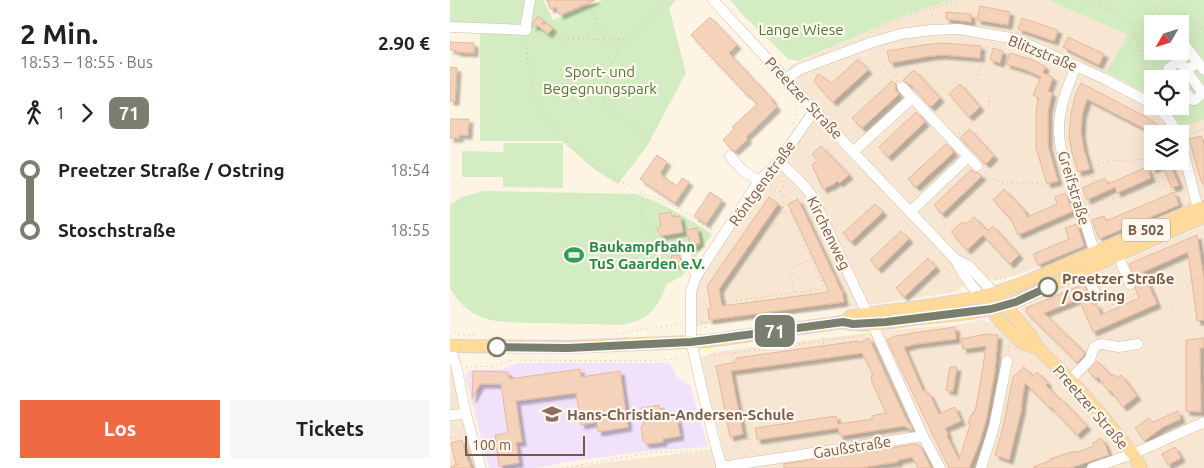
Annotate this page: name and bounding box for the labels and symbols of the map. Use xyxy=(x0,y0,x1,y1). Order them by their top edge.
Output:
north arrow xyxy=(1144,15,1189,60)
park label: Lange Wiese xyxy=(758,21,844,38)
street label: Blitzstraße xyxy=(1006,31,1080,75)
street label: Preetzer Straße xyxy=(762,54,846,142)
park label: Sport- und Begegnungspark xyxy=(543,63,657,97)
street label: Röntgenstraße xyxy=(725,137,799,229)
street label: Greifstraße xyxy=(1055,149,1093,227)
street label: Kirchenweg xyxy=(804,193,854,273)
road number: B 502 xyxy=(1122,218,1170,242)
place label: Baukampfbahn TuS Gaarden e.V. xyxy=(589,238,705,272)
sports icon: Baukampfbahn TuS Gaarden e.V. xyxy=(563,244,585,266)
place label: Preetzer Straße / Ostring xyxy=(1061,270,1174,304)
marker: Preetzer Straße / Ostring xyxy=(1038,277,1058,297)
line badge: 71 xyxy=(752,315,798,347)
unlabelled marker xyxy=(487,337,507,357)
street label: Preetzer Straße xyxy=(1050,362,1132,452)
school or university icon: Hans-Christian-Andersen-Schule xyxy=(541,403,563,425)
place label: Hans-Christian-Andersen-Schule xyxy=(567,406,794,423)
street label: Gaußstraße xyxy=(812,432,892,462)
scale bar xyxy=(465,433,585,456)

